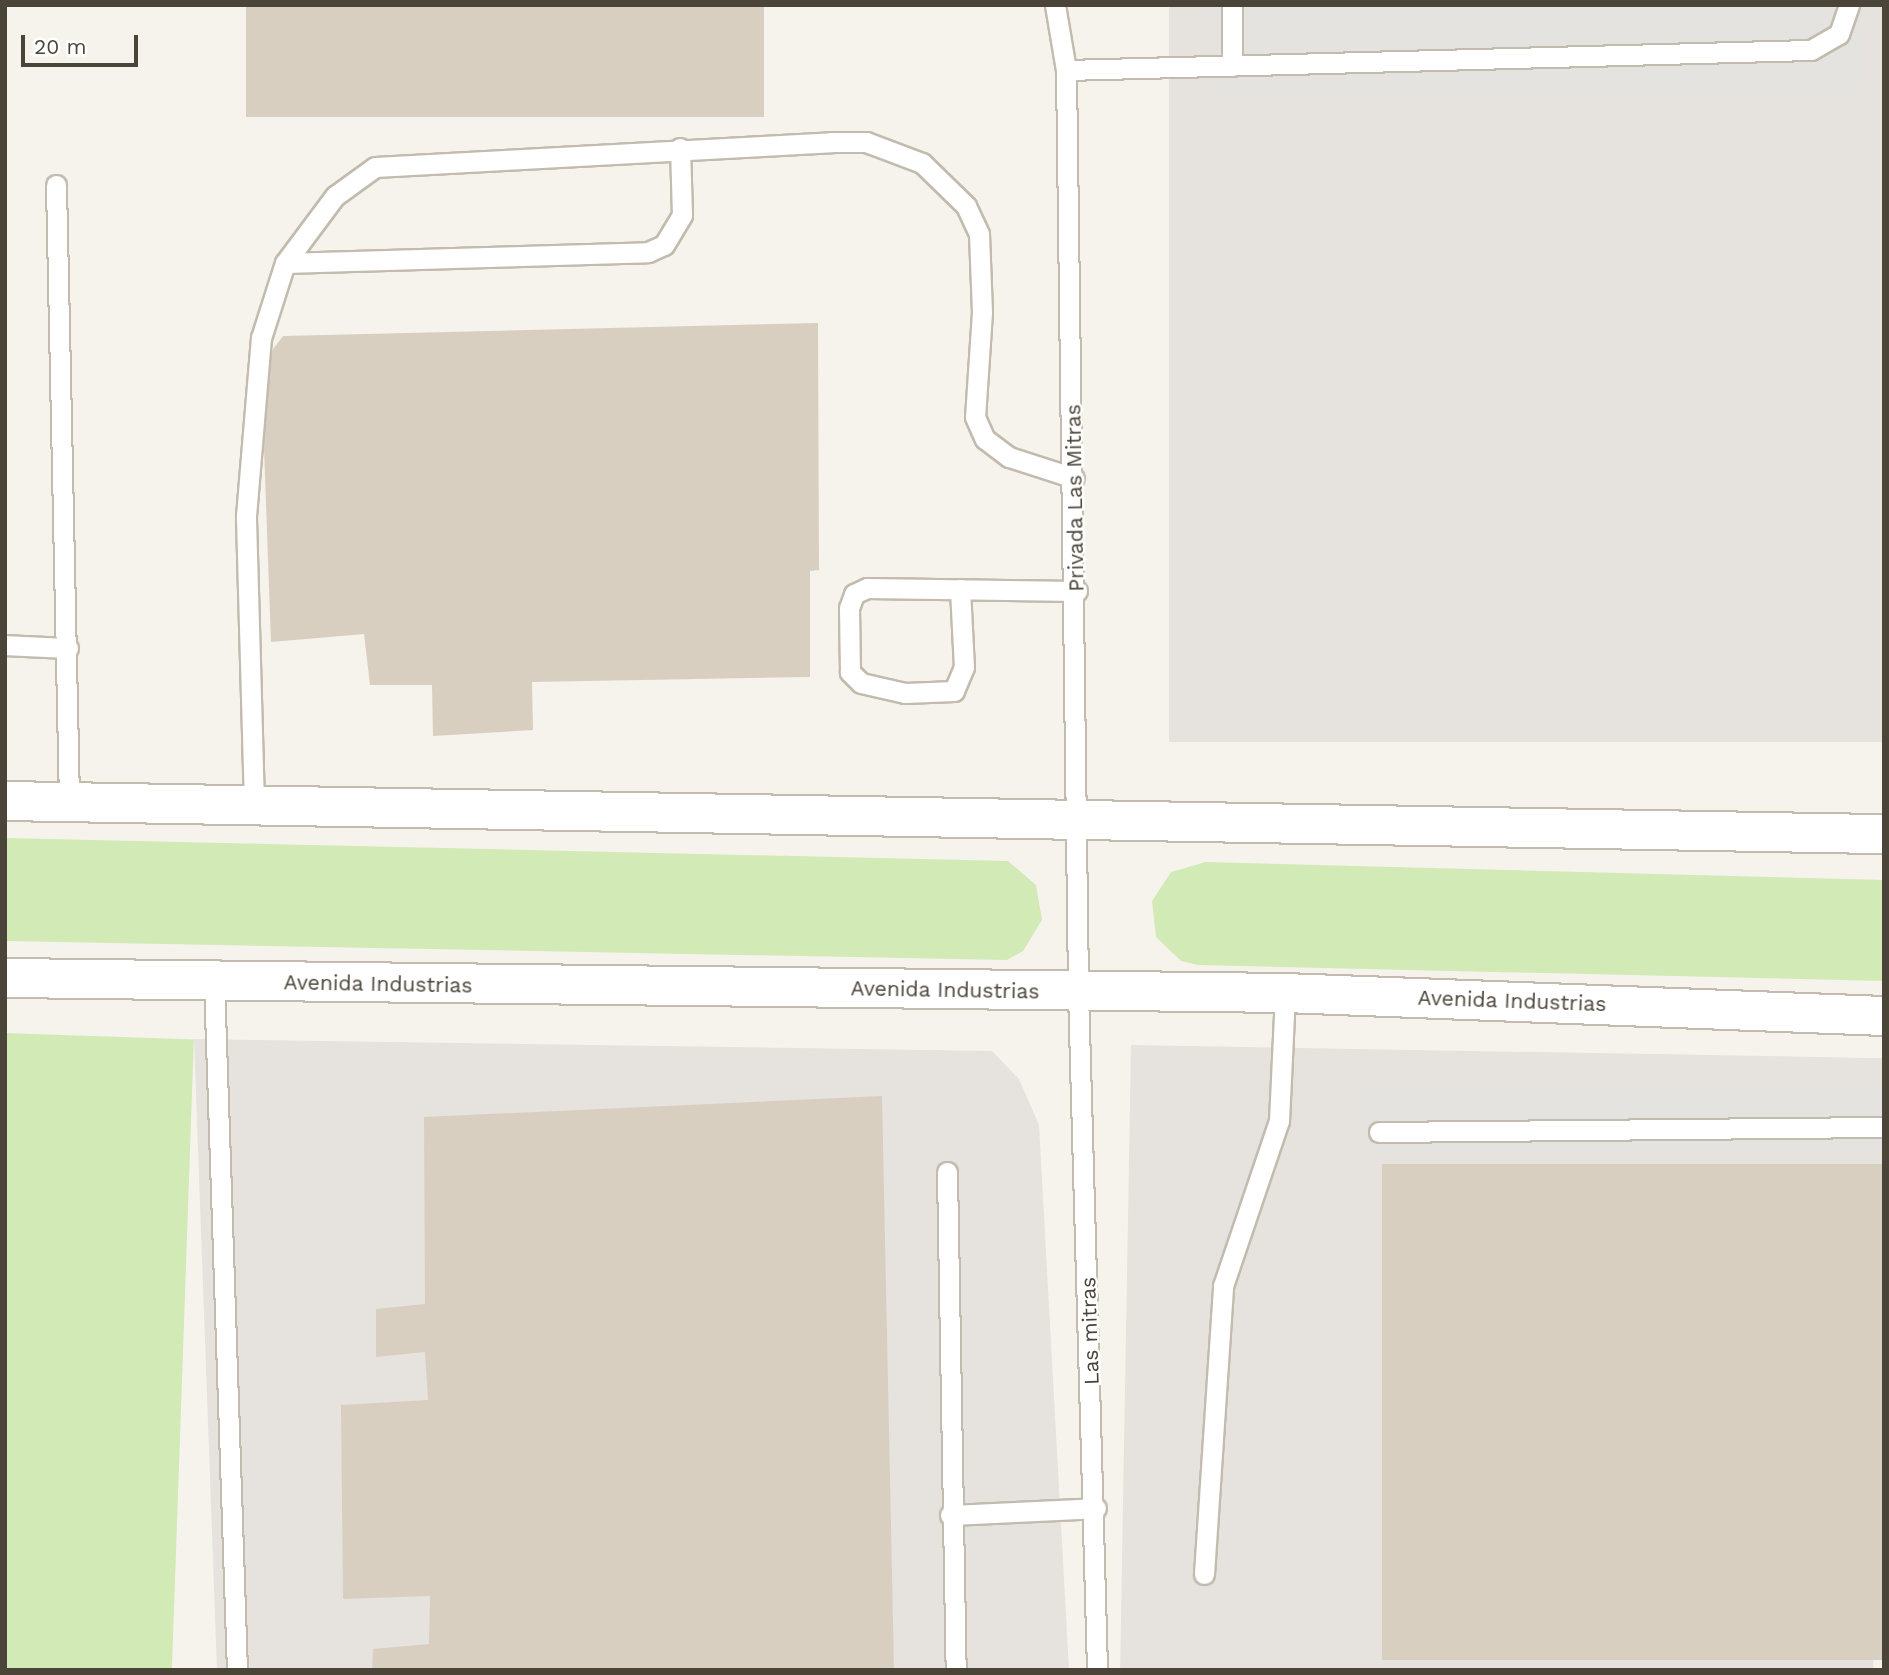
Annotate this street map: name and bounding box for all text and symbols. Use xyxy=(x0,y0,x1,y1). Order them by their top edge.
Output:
scale bar xyxy=(24,21,142,65)
text: 20 m xyxy=(34,34,86,59)
street label: Privada Las Mitras xyxy=(1061,404,1089,592)
street label: Avenida Industrias xyxy=(283,970,473,998)
street label: Avenida Industrias xyxy=(850,976,1040,1004)
street label: Avenida Industrias xyxy=(1417,985,1607,1017)
street label: Las mitras xyxy=(1076,1276,1104,1386)

